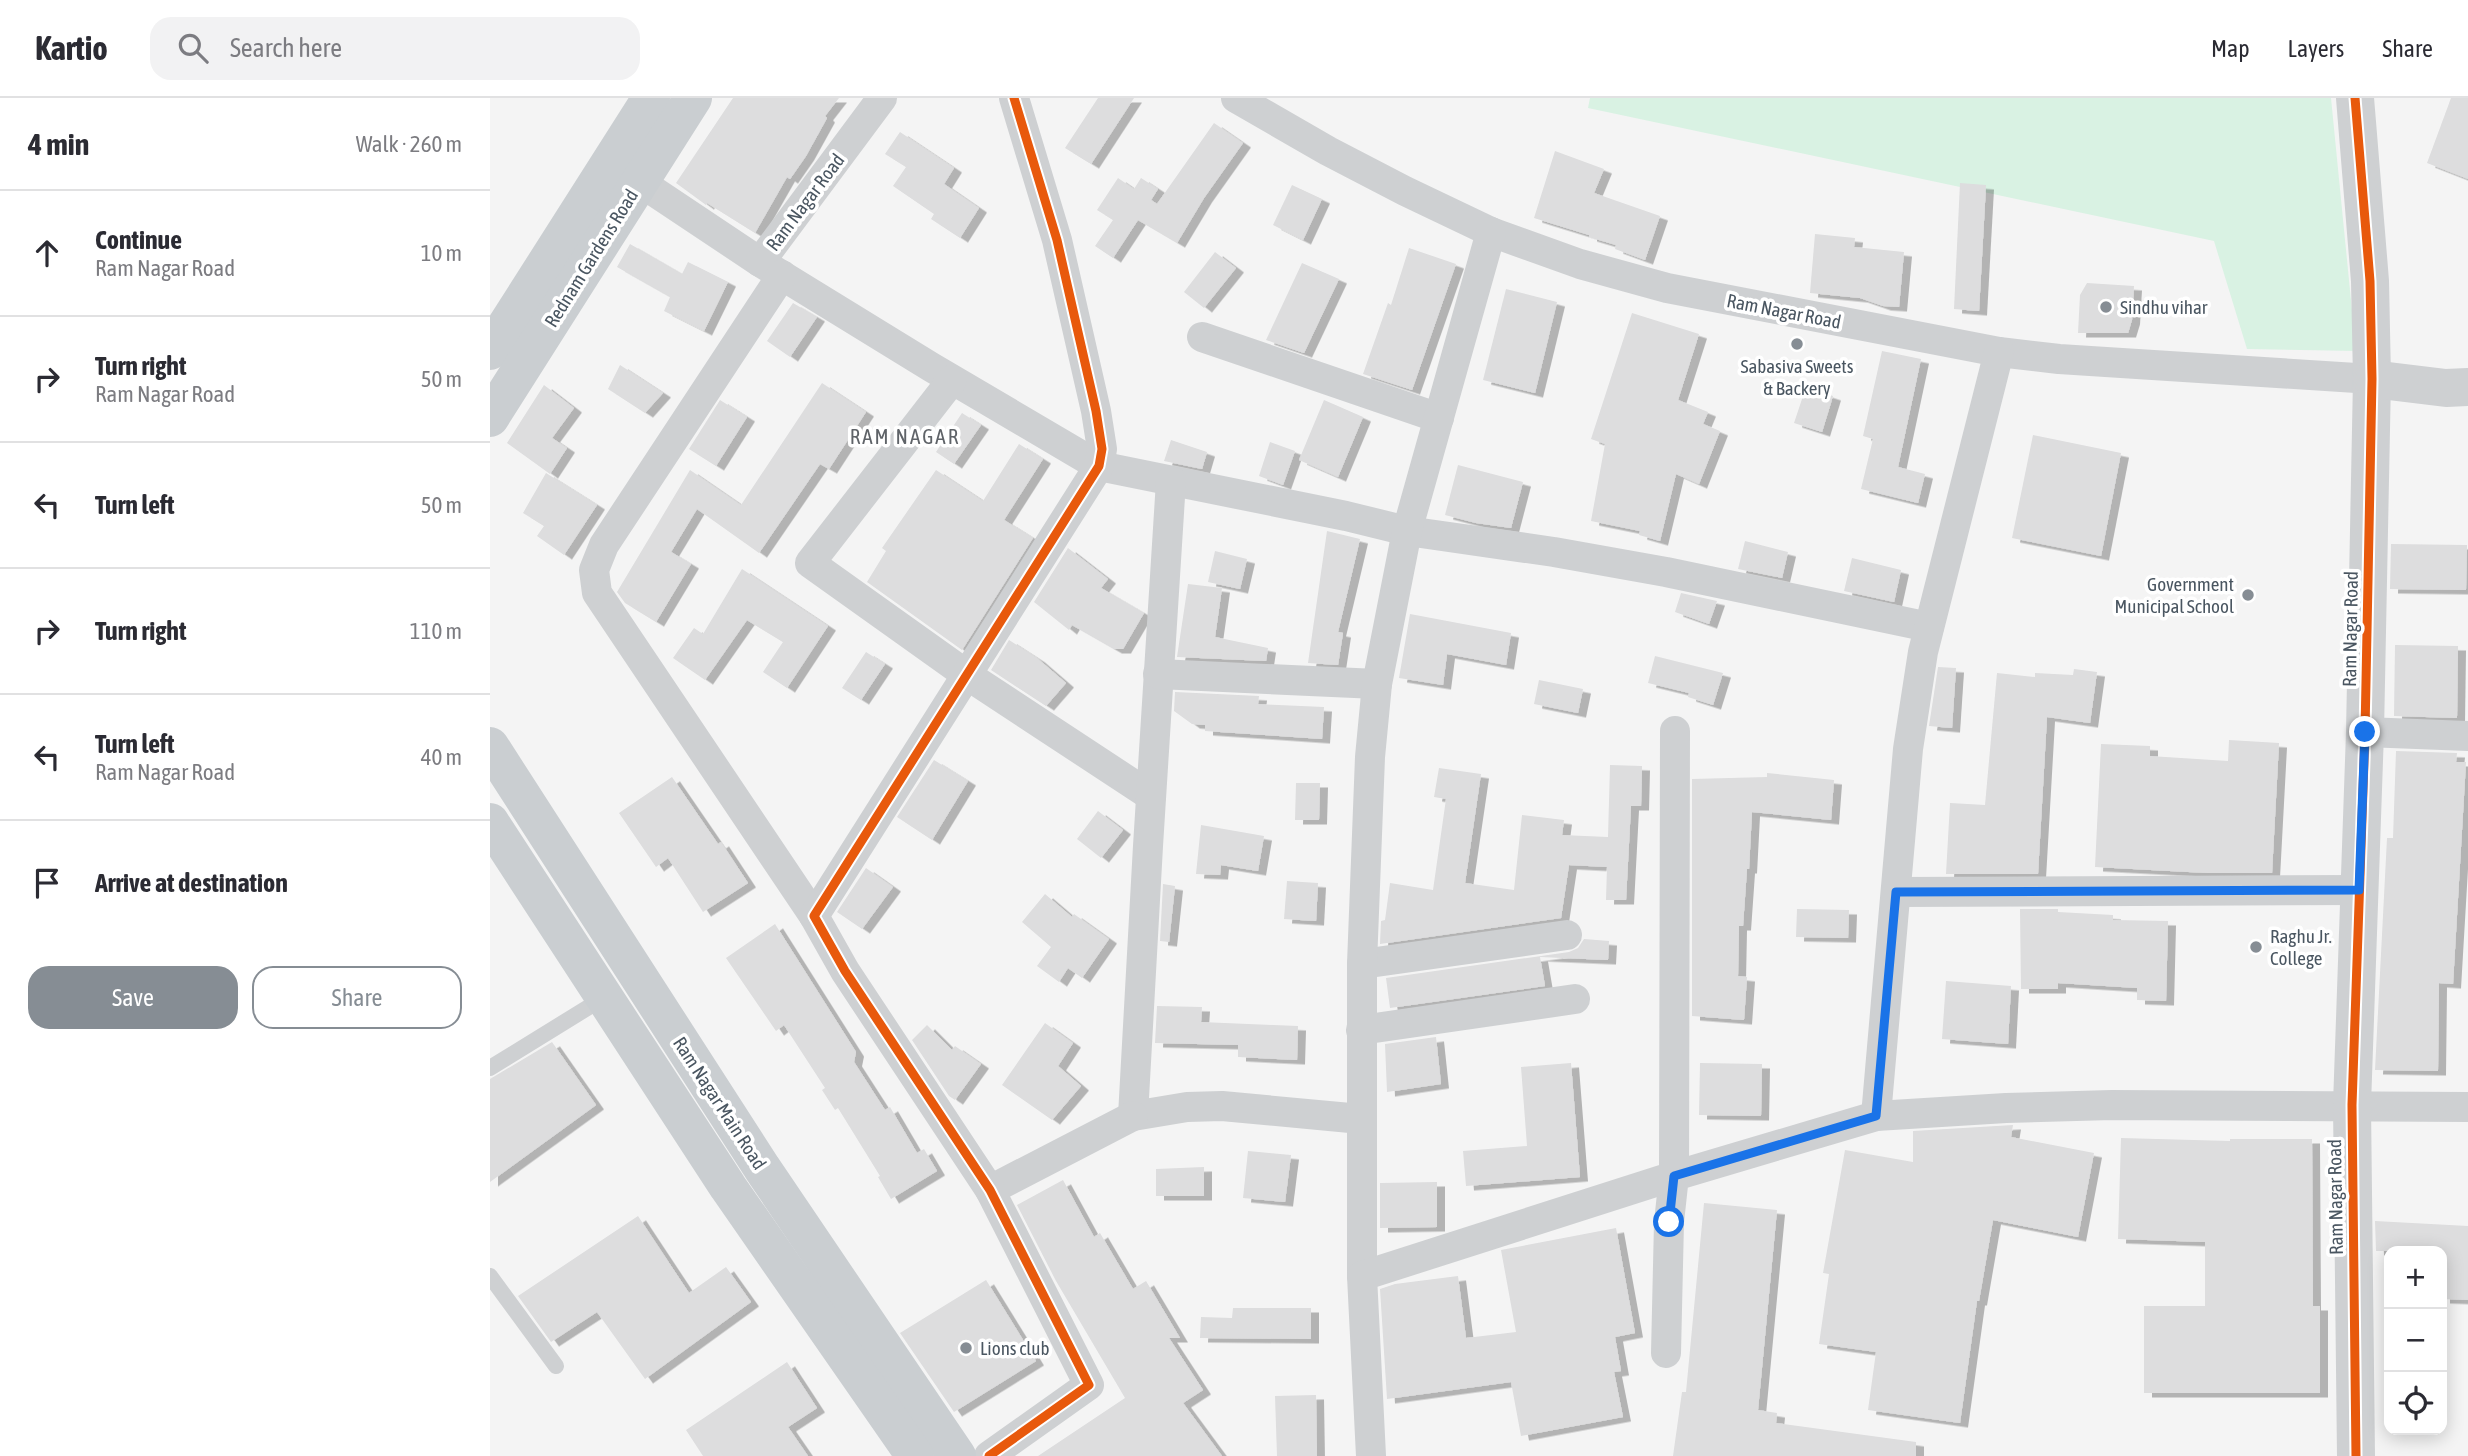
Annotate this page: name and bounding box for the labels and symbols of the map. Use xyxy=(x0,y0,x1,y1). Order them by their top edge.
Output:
street label: Ram Nagar Road xyxy=(761,149,849,255)
street label: Rednam Gardens Road xyxy=(540,185,642,331)
street label: Ram Nagar Road xyxy=(1725,289,1843,333)
place label: Sindhu vihar xyxy=(2120,296,2208,318)
marker: Sindhu vihar xyxy=(2098,299,2114,315)
marker: Sabasiva Sweets & Backery xyxy=(1789,336,1805,352)
place label: Sabasiva Sweets & Backery xyxy=(1740,355,1854,399)
district label: RAM NAGAR xyxy=(850,424,960,448)
street label: Ram Nagar Road xyxy=(2338,571,2362,687)
place label: Government Municipal School xyxy=(2115,573,2234,617)
marker: Government Municipal School xyxy=(2240,587,2256,603)
route end xyxy=(2349,716,2380,747)
place label: Raghu Jr. College xyxy=(2270,925,2332,969)
marker: Raghu Jr. College xyxy=(2248,939,2264,955)
street label: Ram Nagar Main Road xyxy=(669,1033,771,1173)
street label: Ram Nagar Road xyxy=(2323,1139,2347,1255)
route start xyxy=(1653,1206,1684,1237)
place label: Lions club xyxy=(980,1337,1049,1359)
marker: Lions club xyxy=(958,1340,974,1356)

